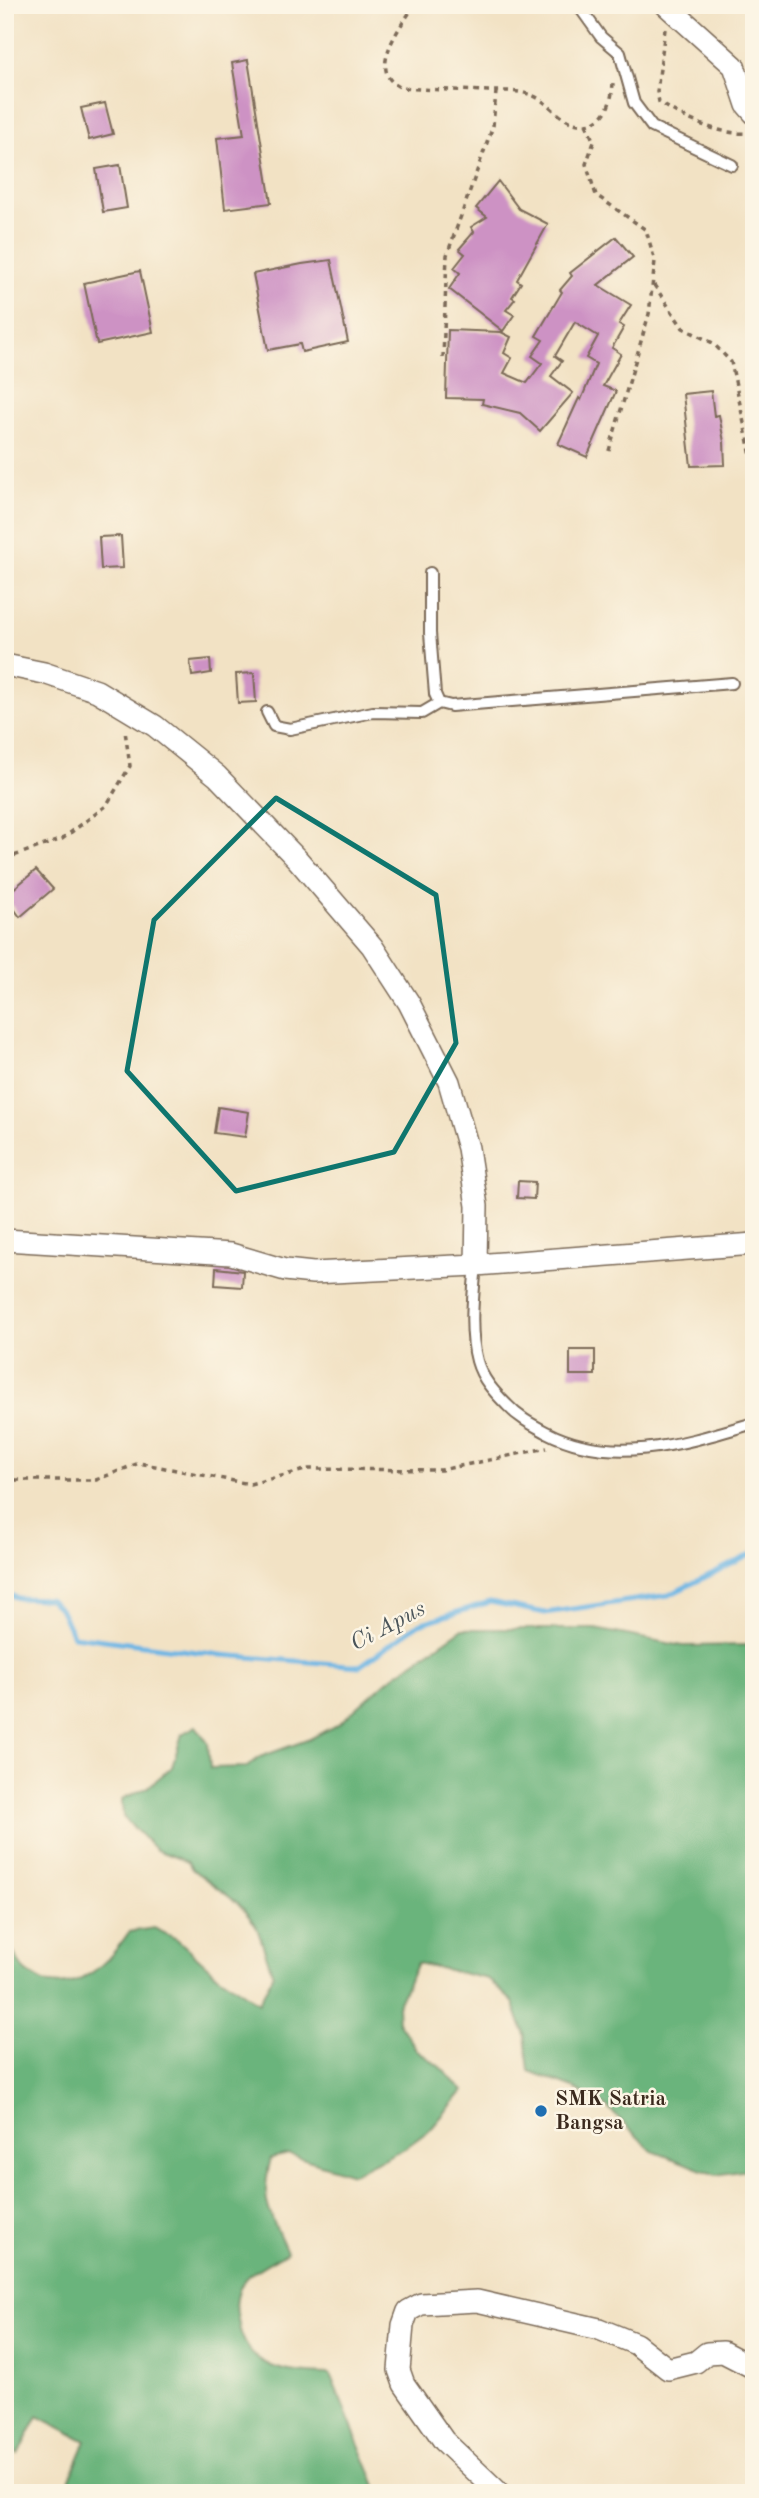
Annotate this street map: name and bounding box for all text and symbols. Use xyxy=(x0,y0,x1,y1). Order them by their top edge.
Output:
water label: Ci Apus xyxy=(347,1597,430,1656)
place label: SMK Satria Bangsa xyxy=(555,2089,666,2134)
marker: SMK Satria Bangsa xyxy=(533,2103,549,2119)

